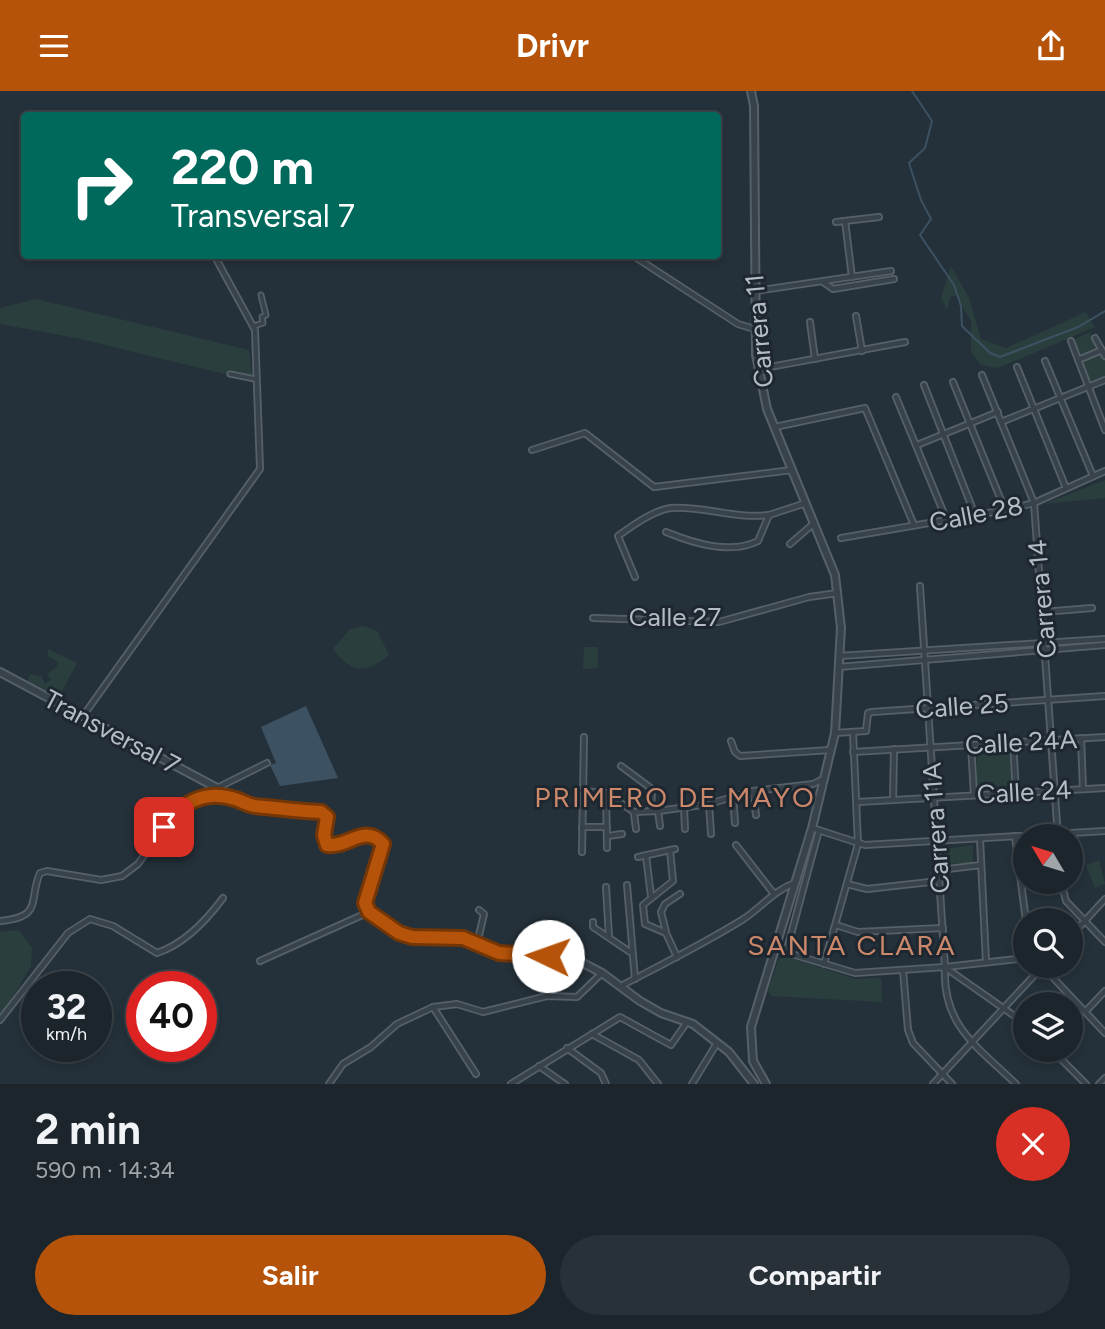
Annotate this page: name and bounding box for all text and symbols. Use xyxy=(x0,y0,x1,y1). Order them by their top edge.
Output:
icon: menu xyxy=(35,27,73,65)
text: Drivr xyxy=(516,27,589,65)
icon: share xyxy=(1032,27,1070,65)
text: 220 m xyxy=(171,137,314,196)
icon: right xyxy=(56,140,147,231)
text: Transversal 7 xyxy=(171,197,355,235)
street label: Carrera 11 xyxy=(738,273,780,389)
street label: Calle 28 xyxy=(927,489,1025,539)
street label: Carrera 14 xyxy=(1021,538,1063,660)
street label: Calle 27 xyxy=(629,601,721,633)
street label: Transversal 7 xyxy=(38,683,186,781)
street label: Calle 25 xyxy=(914,687,1010,725)
street label: Calle 24A xyxy=(964,723,1078,761)
street label: Carrera 11A xyxy=(915,761,957,895)
street label: Calle 24 xyxy=(976,774,1072,810)
district label: PRIMERO DE MAYO xyxy=(534,780,816,814)
pin xyxy=(134,797,194,857)
icon: arrive xyxy=(145,808,183,846)
north arrow xyxy=(1013,824,1083,894)
map controls xyxy=(1013,824,1083,1062)
button: search xyxy=(1013,908,1083,978)
position arrow xyxy=(511,919,585,993)
district label: SANTA CLARA xyxy=(747,928,957,962)
speed limit sign: 40 xyxy=(126,971,217,1062)
text: 32 xyxy=(47,986,86,1028)
button: layers xyxy=(1013,992,1083,1062)
text: km/h xyxy=(46,1023,87,1045)
text: 2 min xyxy=(35,1104,141,1155)
button: close xyxy=(996,1107,1070,1181)
text: 590 m · 14:34 xyxy=(35,1156,175,1184)
button: Salir xyxy=(35,1235,546,1315)
button: Compartir xyxy=(560,1235,1070,1315)

